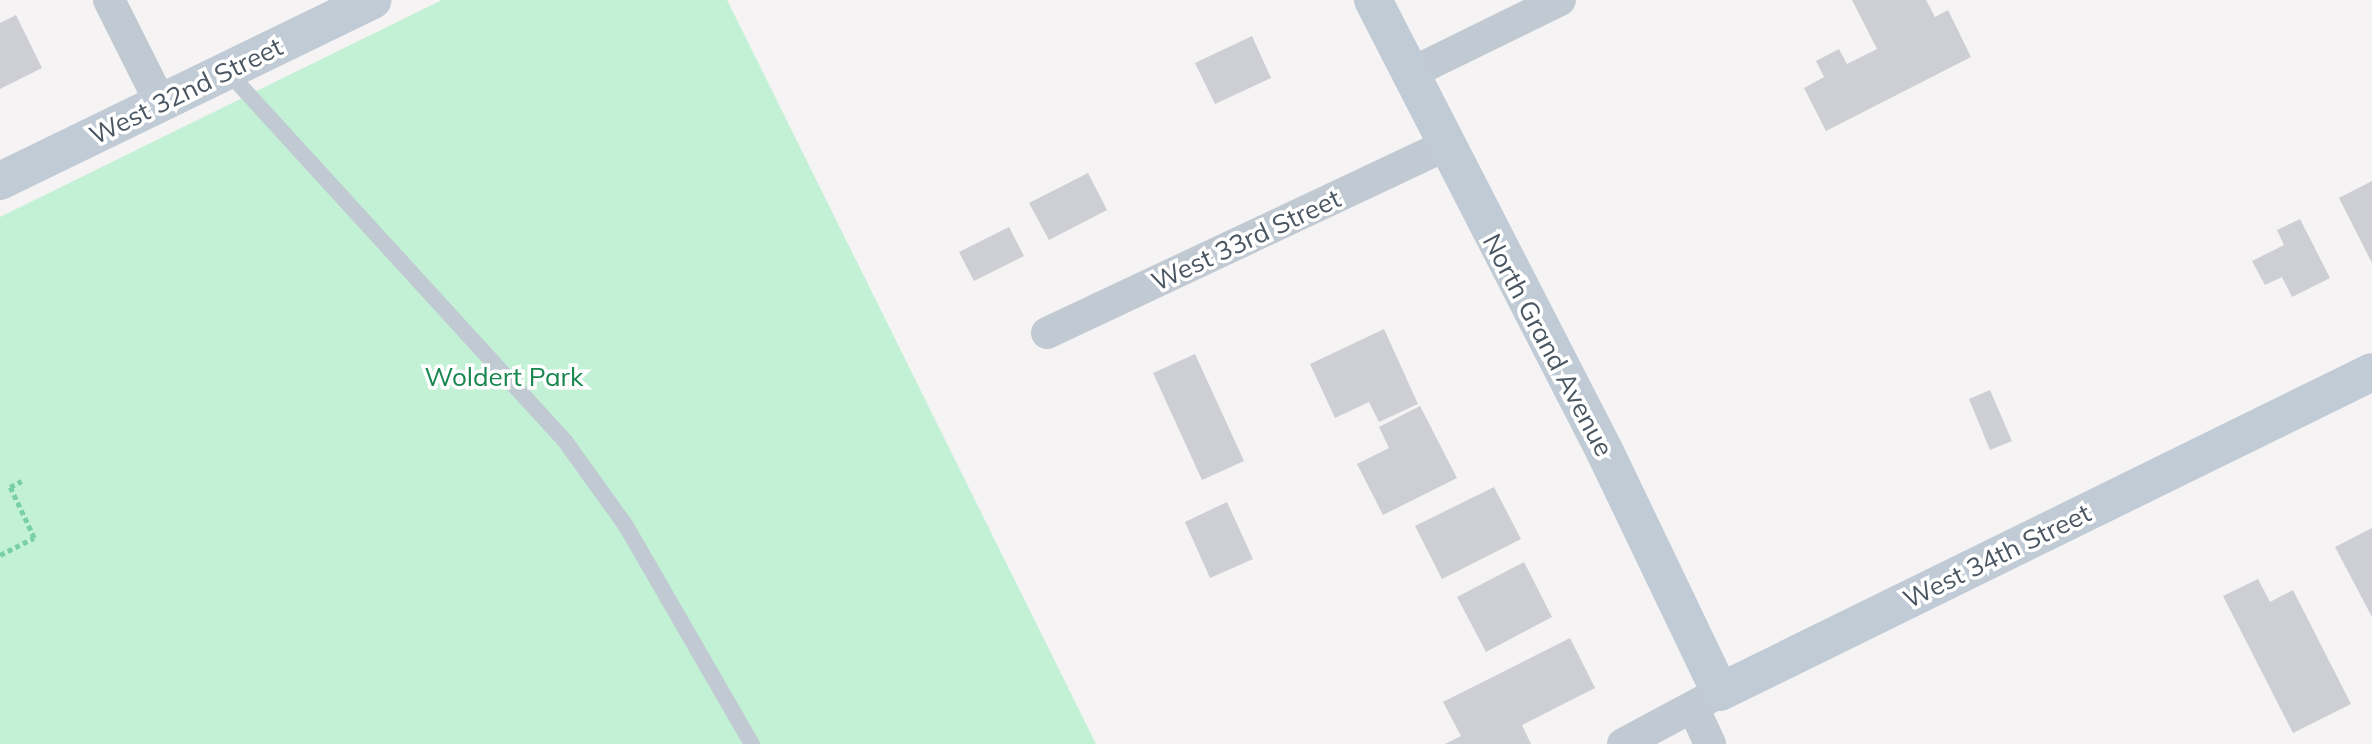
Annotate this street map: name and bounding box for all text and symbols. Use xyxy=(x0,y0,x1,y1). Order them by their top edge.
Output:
street label: West 32nd Street xyxy=(84,31,288,151)
street label: West 33rd Street xyxy=(1147,183,1345,297)
street label: North Grand Avenue xyxy=(1476,228,1620,462)
park label: Woldert Park xyxy=(425,361,583,393)
street label: West 34th Street xyxy=(1898,497,2096,615)

